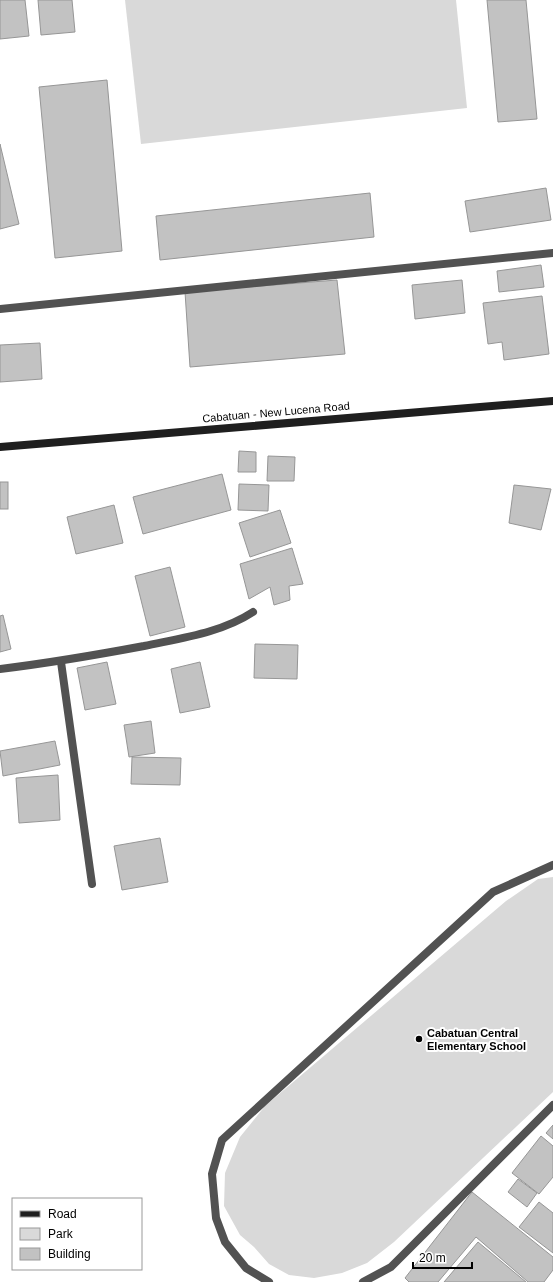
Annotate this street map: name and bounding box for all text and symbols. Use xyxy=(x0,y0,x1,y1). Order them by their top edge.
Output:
street label: Cabatuan - New Lucena Road xyxy=(202,400,350,424)
place label: Cabatuan Central Elementary School xyxy=(427,1027,526,1052)
marker: Cabatuan Central Elementary School xyxy=(414,1034,424,1044)
legend xyxy=(12,1198,142,1270)
text: Road xyxy=(48,1207,77,1221)
text: Park xyxy=(48,1227,74,1241)
scale bar xyxy=(413,1244,472,1270)
text: Building xyxy=(48,1247,91,1261)
text: 20 m xyxy=(419,1251,446,1265)

